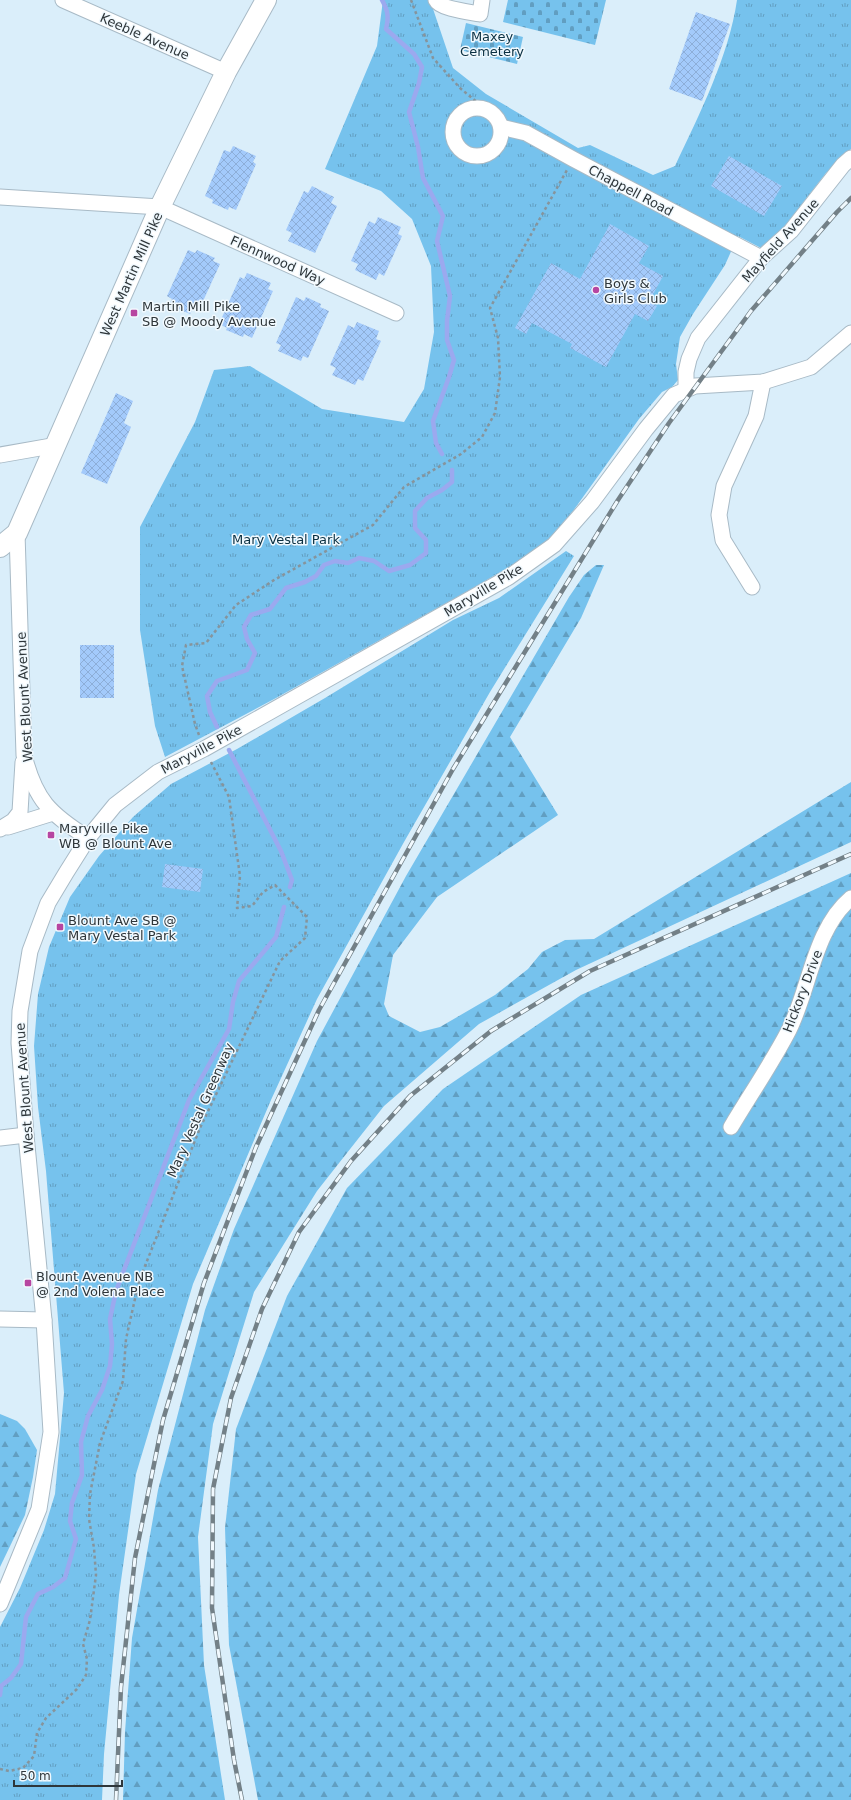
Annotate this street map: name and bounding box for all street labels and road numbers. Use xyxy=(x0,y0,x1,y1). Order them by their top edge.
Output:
street label: Keeble Avenue xyxy=(98,10,192,63)
street label: Chappell Road xyxy=(586,162,676,219)
street label: Mayfield Avenue xyxy=(739,195,822,285)
street label: West Martin Mill Pike xyxy=(97,210,166,339)
street label: Flennwood Way xyxy=(228,233,328,288)
street label: Maryville Pike xyxy=(441,561,525,620)
street label: West Blount Avenue xyxy=(14,631,35,763)
street label: Maryville Pike xyxy=(158,722,244,777)
street label: Hickory Drive xyxy=(780,948,825,1035)
street label: West Blount Avenue xyxy=(12,1022,37,1154)
street label: Mary Vestal Greenway xyxy=(164,1040,237,1180)

